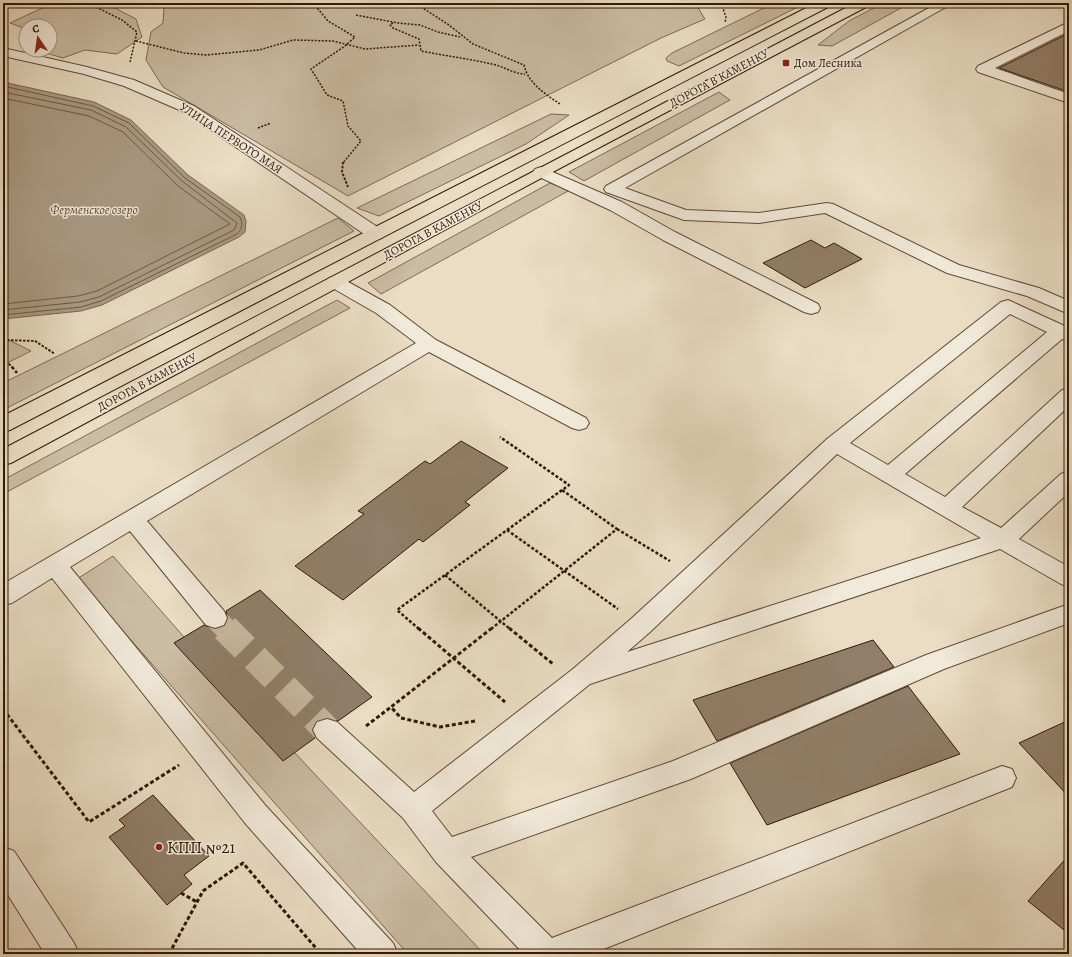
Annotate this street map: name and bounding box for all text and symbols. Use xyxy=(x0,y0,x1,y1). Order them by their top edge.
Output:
north arrow xyxy=(18,18,58,58)
text: С xyxy=(31,21,41,37)
street label: ДОРОГА В КАМЕНКУ xyxy=(666,45,772,111)
place label: Дом Лесника xyxy=(794,55,862,71)
marker: Дом Лесника xyxy=(781,58,791,68)
street label: УЛИЦА ПЕРВОГО МАЯ xyxy=(176,99,286,177)
street label: ДОРОГА В КАМЕНКУ xyxy=(380,197,486,263)
water label: Ферменское озеро xyxy=(50,201,138,218)
street label: ДОРОГА В КАМЕНКУ xyxy=(94,349,200,415)
place label: КПП №21 xyxy=(167,836,236,859)
marker: КПП №21 xyxy=(154,842,164,852)

